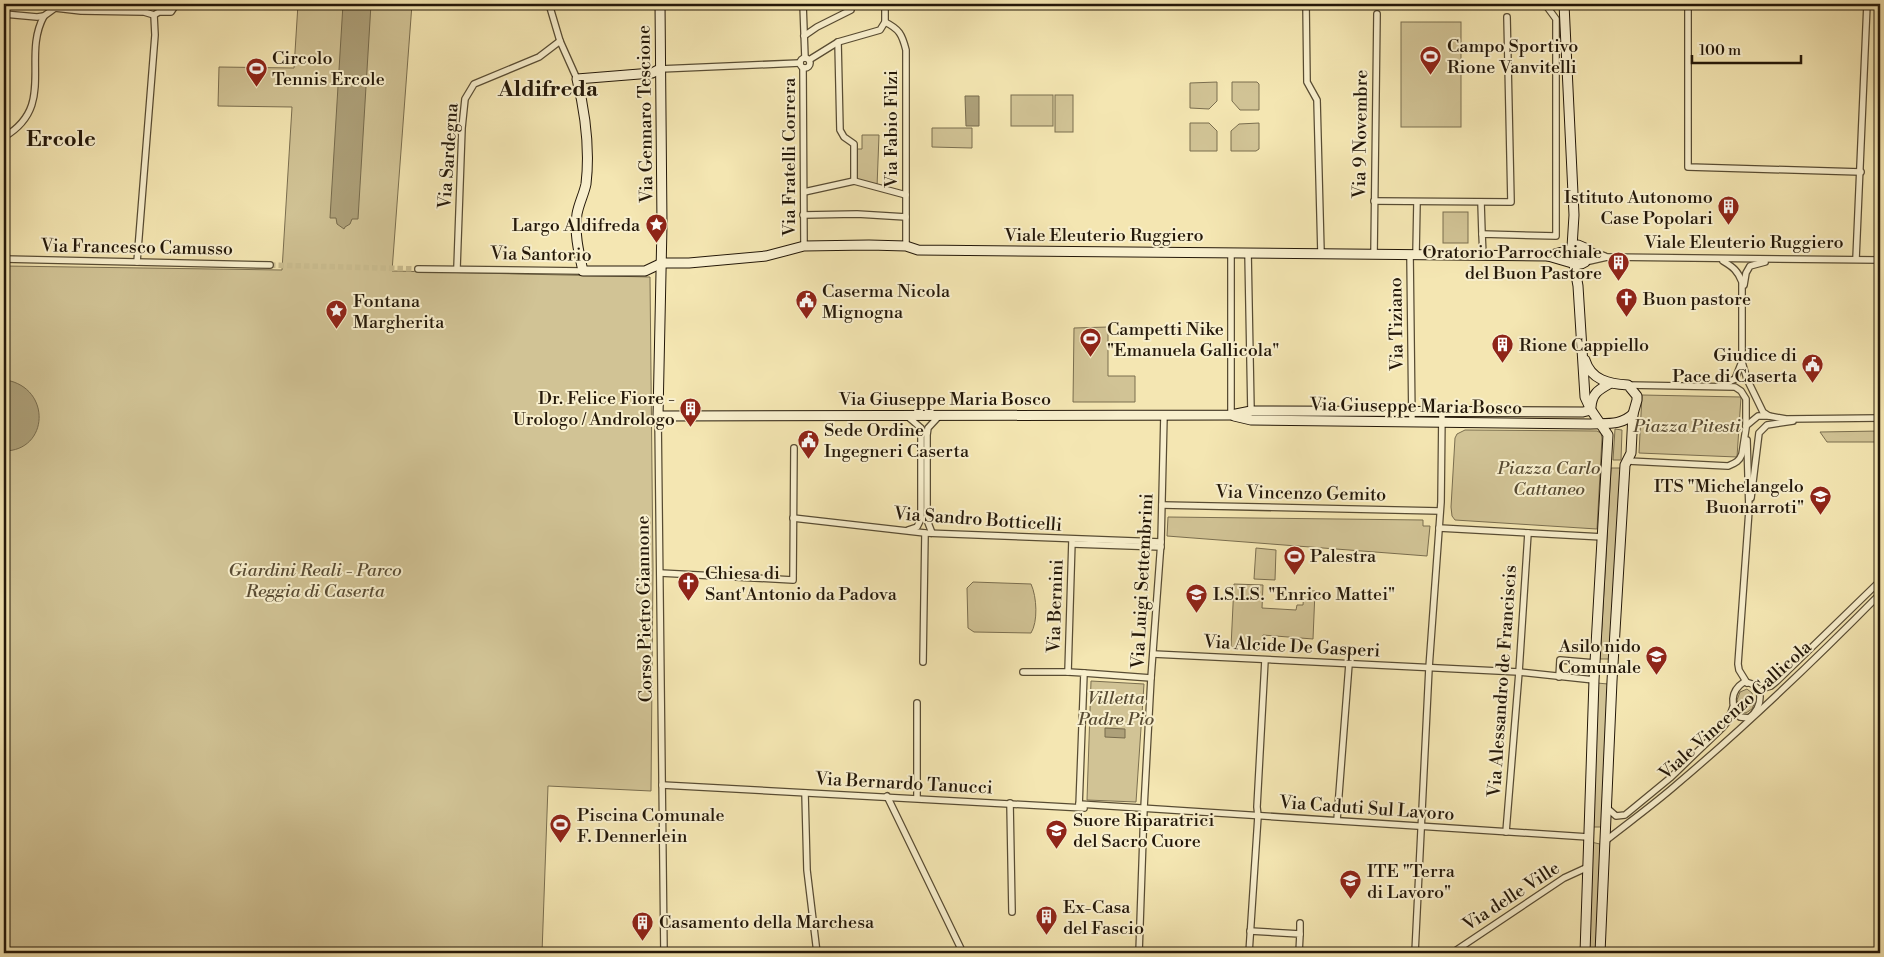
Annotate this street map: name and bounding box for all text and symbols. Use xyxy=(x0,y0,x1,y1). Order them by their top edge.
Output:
street label: Via Gennaro Tescione xyxy=(632,25,659,204)
scale bar xyxy=(1692,32,1800,64)
place label: Campo Sportivo Rione Vanvitelli xyxy=(1447,35,1579,79)
text: 100 m xyxy=(1699,41,1741,60)
sports icon: Campo Sportivo Rione Vanvitelli xyxy=(1419,44,1443,75)
place label: Circolo Tennis Ercole xyxy=(272,47,385,91)
sports icon: Circolo Tennis Ercole xyxy=(244,56,268,87)
street label: Via 9 Novembre xyxy=(1348,69,1373,200)
street label: Via Fabio Filzi xyxy=(880,70,903,189)
district label: Aldifreda xyxy=(497,76,599,103)
street label: Via Fratelli Correra xyxy=(778,77,801,237)
street label: Via Sardegna xyxy=(433,101,464,211)
district label: Ercole xyxy=(26,126,96,153)
place label: Istituto Autonomo Case Popolari xyxy=(1564,186,1713,230)
building icon: Istituto Autonomo Case Popolari xyxy=(1717,195,1741,226)
place icon: Largo Aldifreda xyxy=(644,213,668,244)
place label: Largo Aldifreda xyxy=(512,214,641,237)
street label: Viale Eleuterio Ruggiero xyxy=(1003,224,1204,247)
street label: Viale Eleuterio Ruggiero xyxy=(1643,231,1844,254)
street label: Via Francesco Camusso xyxy=(40,234,233,261)
place label: Oratorio Parrocchiale del Buon Pastore xyxy=(1422,241,1602,285)
street label: Via Santorio xyxy=(489,242,592,267)
building icon: Oratorio Parrocchiale del Buon Pastore xyxy=(1606,250,1630,281)
street label: Via Tiziano xyxy=(1384,277,1409,372)
place label: Caserma Nicola Mignogna xyxy=(822,280,951,324)
church icon: Buon pastore xyxy=(1615,287,1639,318)
place label: Buon pastore xyxy=(1642,288,1751,311)
public building icon: Caserma Nicola Mignogna xyxy=(794,289,818,320)
place label: Fontana Margherita xyxy=(353,290,445,334)
place icon: Fontana Margherita xyxy=(325,299,349,330)
place label: Campetti Nike "Emanuela Gallicola" xyxy=(1107,318,1279,362)
sports icon: Campetti Nike "Emanuela Gallicola" xyxy=(1079,327,1103,358)
building icon: Rione Cappiello xyxy=(1491,333,1515,364)
place label: Rione Cappiello xyxy=(1519,334,1649,357)
place label: Giudice di Pace di Caserta xyxy=(1672,344,1798,388)
public building icon: Giudice di Pace di Caserta xyxy=(1801,353,1825,384)
place label: Dr. Felice Fiore - Urologo / Andrologo xyxy=(513,387,675,431)
street label: Via Giuseppe Maria Bosco xyxy=(838,388,1051,411)
street label: Via Giuseppe Maria Bosco xyxy=(1309,393,1522,420)
building icon: Dr. Felice Fiore - Urologo / Andrologo xyxy=(679,396,703,427)
park label: Piazza Pitesti xyxy=(1632,415,1741,438)
place label: Sede Ordine Ingegneri Caserta xyxy=(824,419,970,463)
public building icon: Sede Ordine Ingegneri Caserta xyxy=(796,428,820,459)
park label: Piazza Carlo Cattaneo xyxy=(1497,457,1600,501)
place label: ITS "Michelangelo Buonarroti" xyxy=(1654,475,1804,519)
street label: Via Vincenzo Gemito xyxy=(1214,480,1386,506)
school or university icon: ITS "Michelangelo Buonarroti" xyxy=(1808,484,1832,515)
street label: Via Luigi Settembrini xyxy=(1126,493,1159,670)
street label: Via Sandro Botticelli xyxy=(892,502,1063,537)
street label: Corso Pietro Giannone xyxy=(631,515,658,703)
sports icon: Palestra xyxy=(1282,544,1306,575)
place label: Palestra xyxy=(1310,545,1377,568)
park label: Giardini Reali - Parco Reggia di Caserta xyxy=(228,559,402,603)
street label: Via Bernini xyxy=(1042,559,1069,654)
place label: Chiesa di Sant'Antonio da Padova xyxy=(705,562,898,606)
street label: Via Alessandro de Franciscis xyxy=(1483,564,1522,799)
church icon: Chiesa di Sant'Antonio da Padova xyxy=(677,571,701,602)
school or university icon: I.S.I.S. "Enrico Mattei" xyxy=(1185,582,1209,613)
place label: I.S.I.S. "Enrico Mattei" xyxy=(1213,583,1395,606)
street label: Via Alcide De Gasperi xyxy=(1202,630,1381,663)
place label: Asilo nido Comunale xyxy=(1558,635,1641,679)
street label: Viale Vincenzo Gallicola xyxy=(1654,635,1817,786)
school or university icon: Asilo nido Comunale xyxy=(1645,644,1669,675)
park label: Villetta Padre Pio xyxy=(1077,687,1154,731)
street label: Via Bernardo Tanucci xyxy=(814,767,993,800)
street label: Via Caduti Sul Lavoro xyxy=(1278,791,1455,826)
place label: Piscina Comunale F. Dennerlein xyxy=(577,804,724,848)
place label: Suore Riparatrici del Sacro Cuore xyxy=(1073,809,1214,853)
sports icon: Piscina Comunale F. Dennerlein xyxy=(549,813,573,844)
school or university icon: Suore Riparatrici del Sacro Cuore xyxy=(1045,818,1069,849)
street label: Via delle Ville xyxy=(1458,857,1564,937)
place label: ITE "Terra di Lavoro" xyxy=(1367,860,1456,904)
school or university icon: ITE "Terra di Lavoro" xyxy=(1339,869,1363,900)
place label: Ex-Casa del Fascio xyxy=(1063,896,1144,940)
building icon: Ex-Casa del Fascio xyxy=(1035,905,1059,936)
building icon: Casamento della Marchesa xyxy=(631,910,655,941)
place label: Casamento della Marchesa xyxy=(659,911,875,934)

